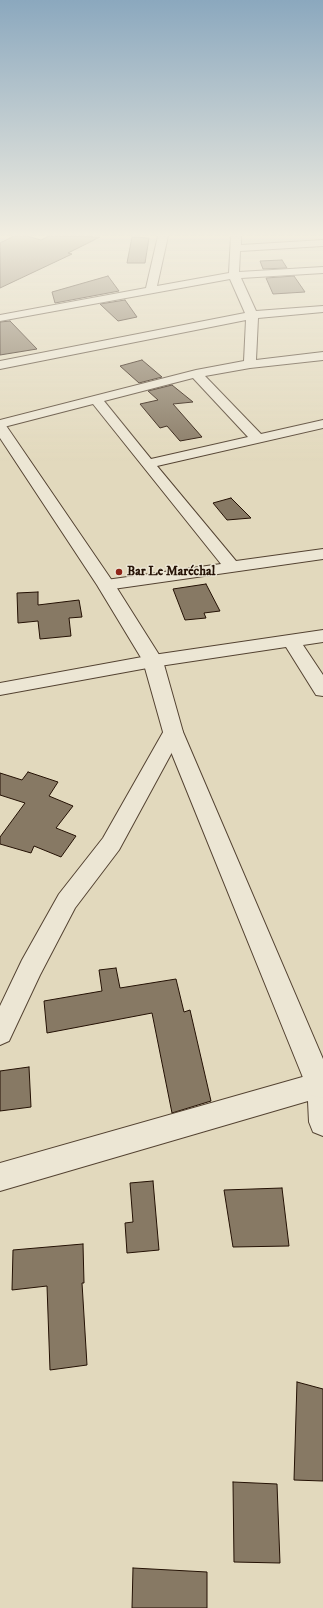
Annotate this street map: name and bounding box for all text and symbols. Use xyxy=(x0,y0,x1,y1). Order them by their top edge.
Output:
place label: Bar Le Maréchal xyxy=(127,564,215,580)
marker: Bar Le Maréchal xyxy=(114,567,124,577)

